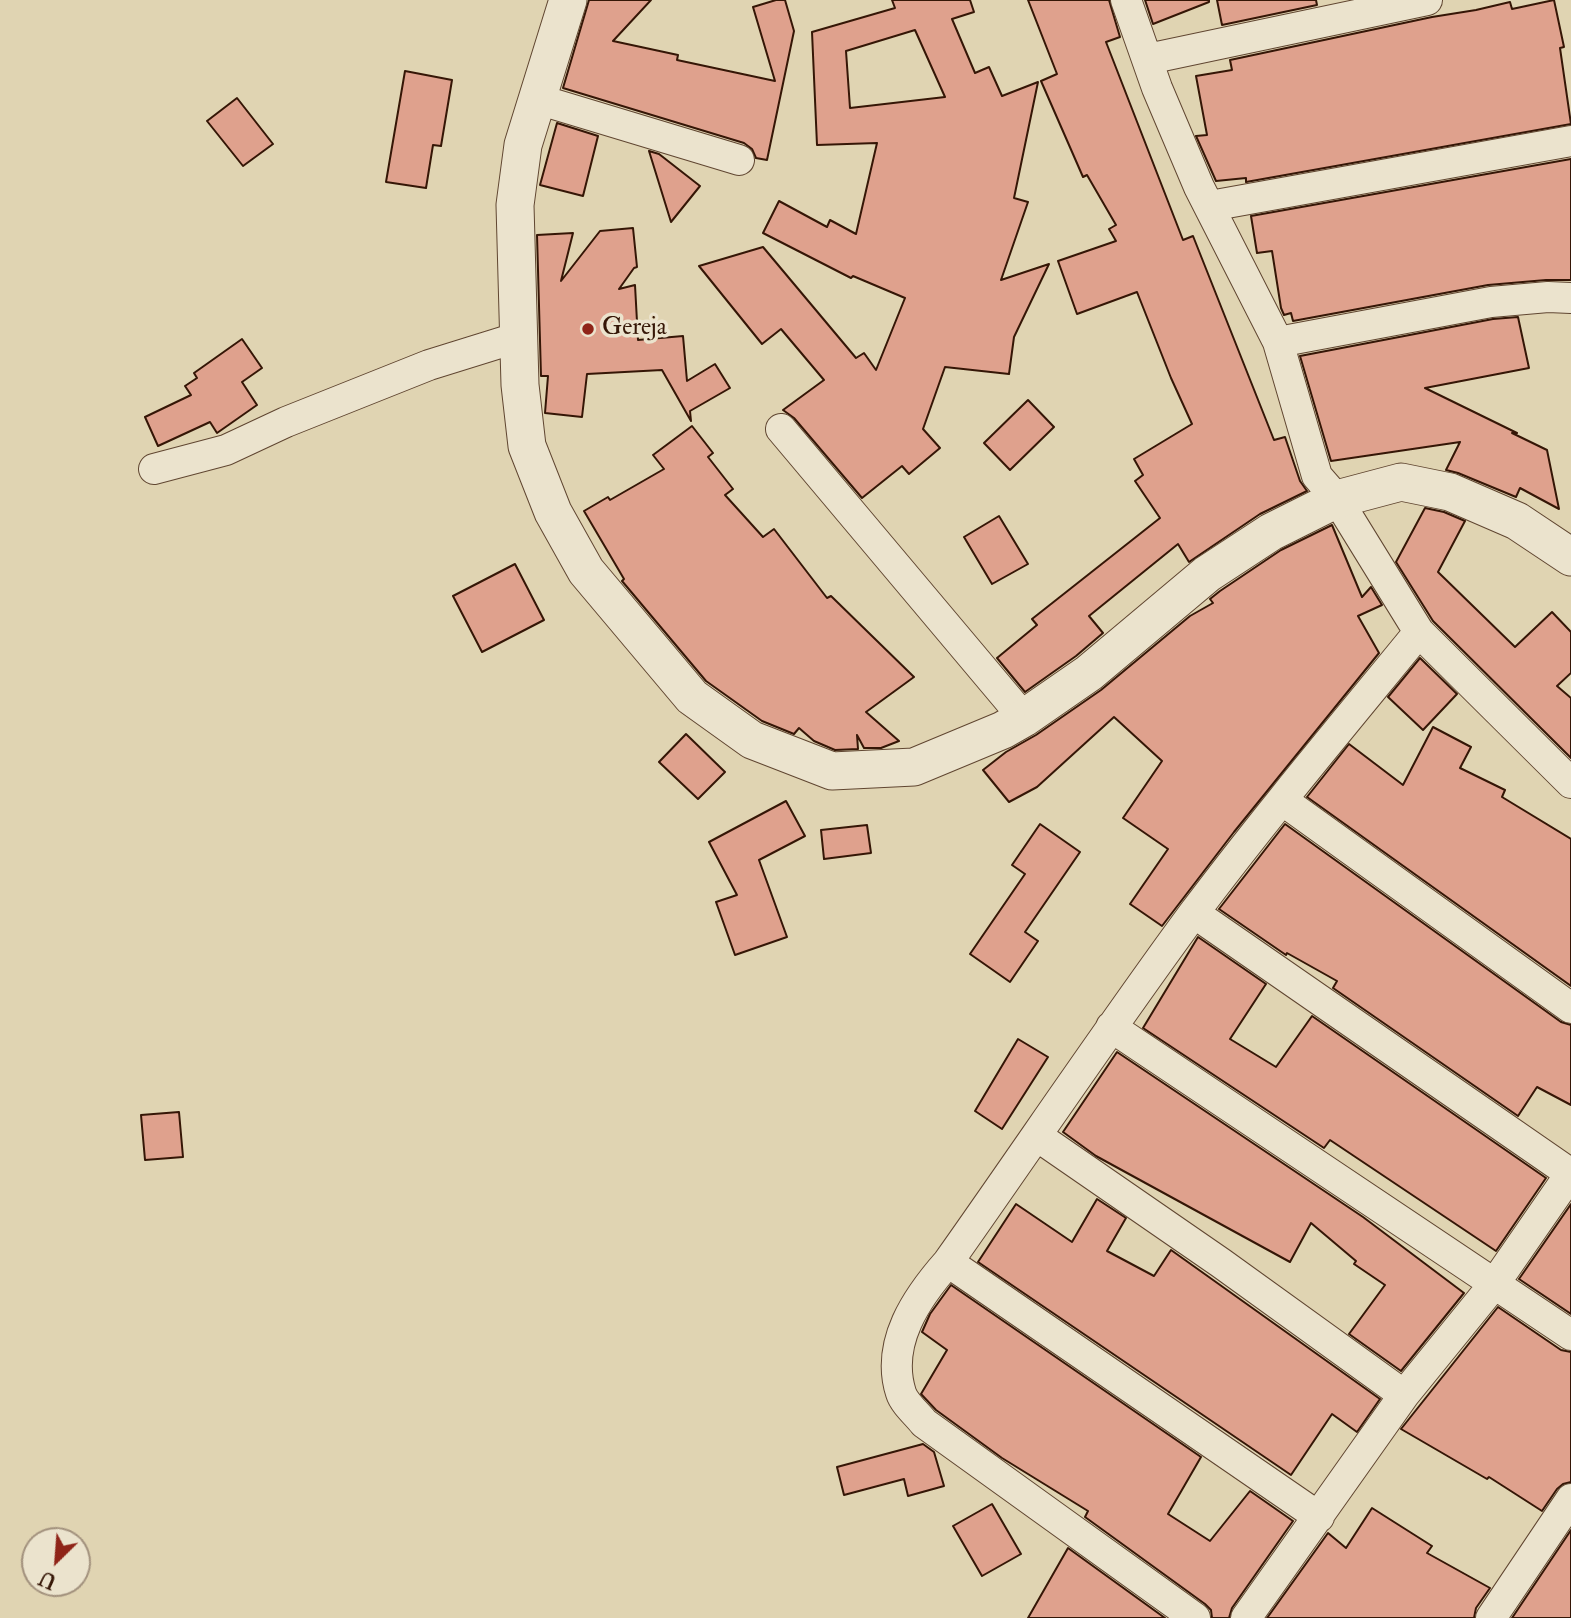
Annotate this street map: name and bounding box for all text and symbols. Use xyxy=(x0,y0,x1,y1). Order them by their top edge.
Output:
place label: Gereja xyxy=(602,315,667,343)
marker: Gereja xyxy=(580,321,596,337)
north arrow xyxy=(21,1527,91,1597)
text: U xyxy=(36,1565,60,1593)

